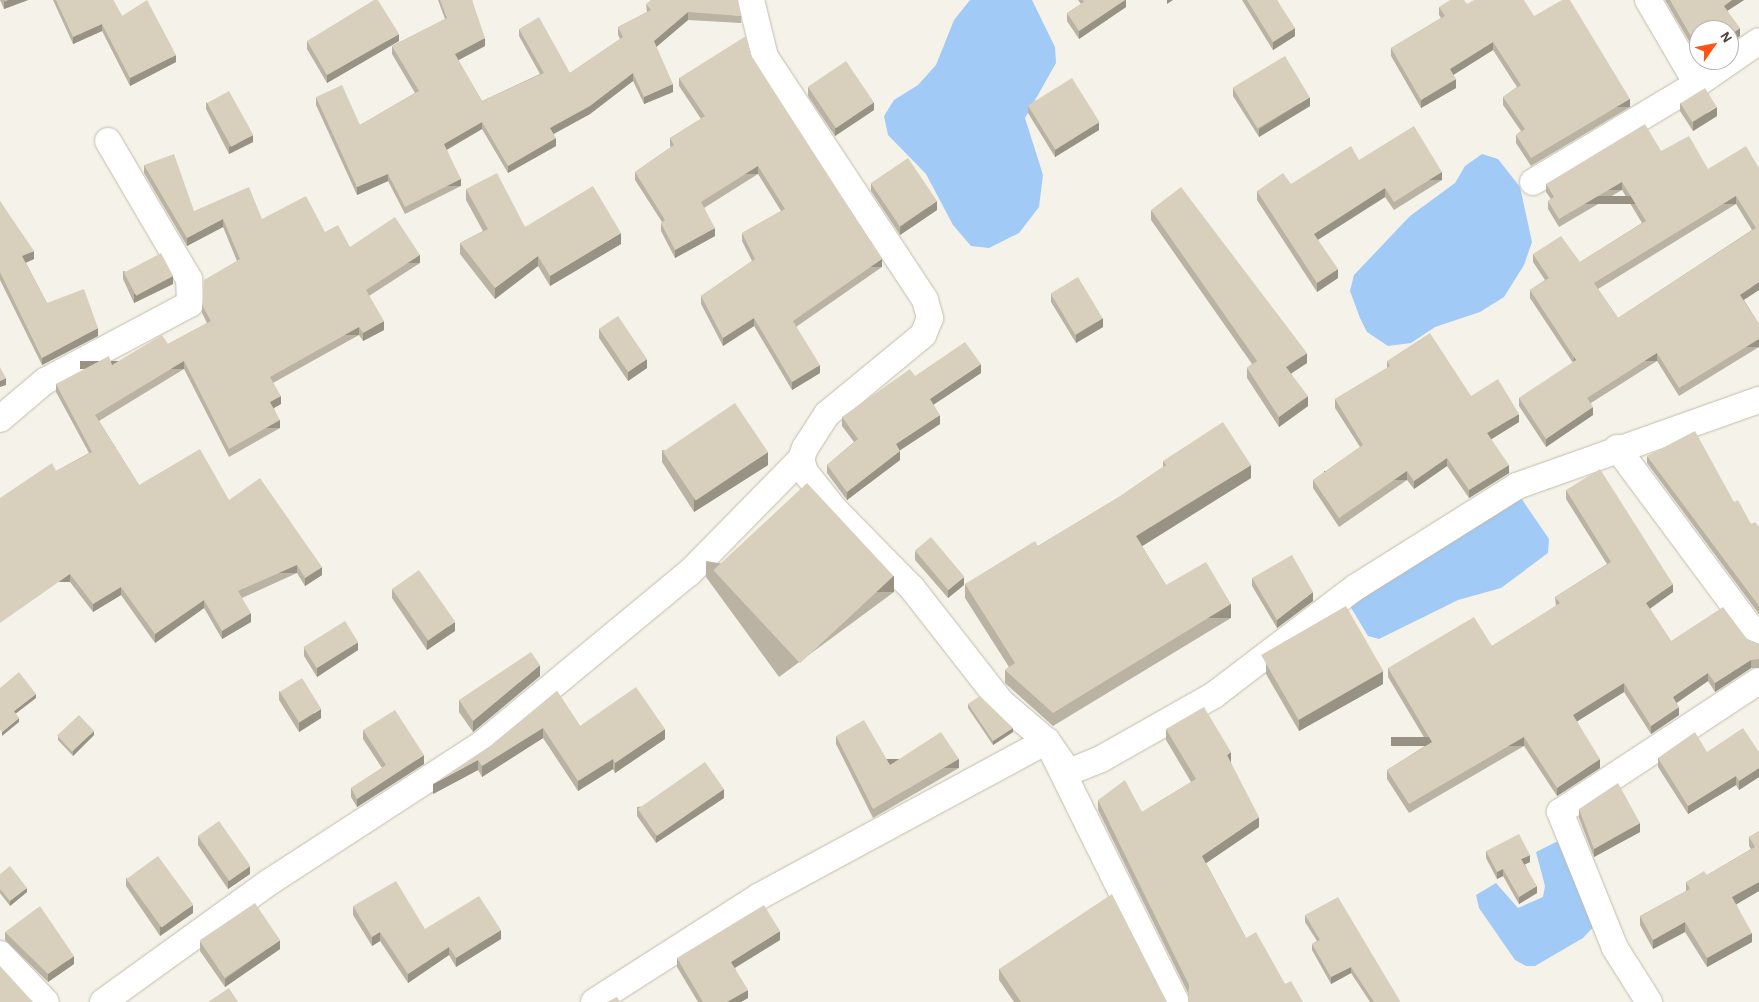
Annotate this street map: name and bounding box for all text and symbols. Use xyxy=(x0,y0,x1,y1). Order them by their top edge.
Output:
north arrow xyxy=(1689,20,1739,70)
text: N xyxy=(1717,29,1734,45)

